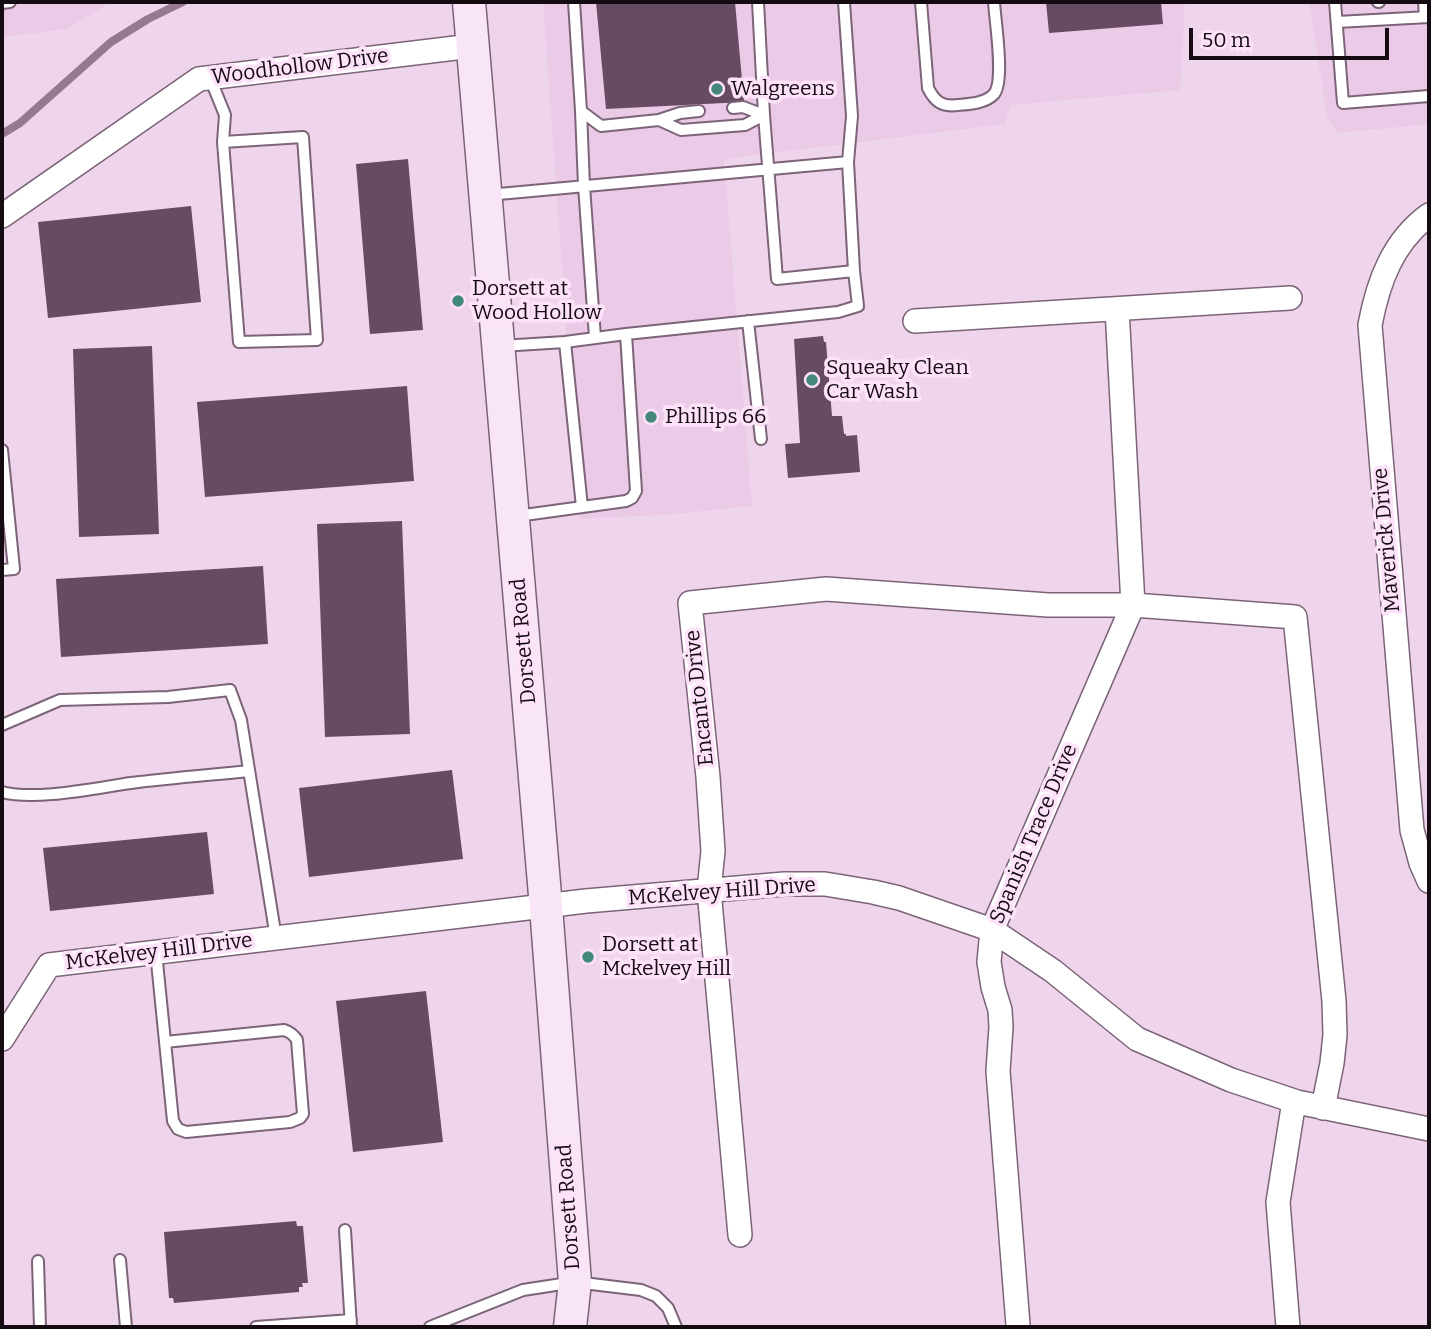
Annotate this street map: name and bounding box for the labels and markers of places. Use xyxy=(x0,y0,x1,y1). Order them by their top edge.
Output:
place label: Walgreens xyxy=(731,76,835,102)
marker: Walgreens xyxy=(709,81,725,97)
place label: Dorsett at Wood Hollow xyxy=(472,276,602,326)
marker: Dorsett at Wood Hollow xyxy=(450,293,466,309)
place label: Squeaky Clean Car Wash xyxy=(826,355,969,405)
marker: Squeaky Clean Car Wash xyxy=(804,372,820,388)
place label: Phillips 66 xyxy=(665,404,766,430)
marker: Phillips 66 xyxy=(643,409,659,425)
place label: Dorsett at Mckelvey Hill xyxy=(602,932,731,982)
marker: Dorsett at Mckelvey Hill xyxy=(580,949,596,965)

